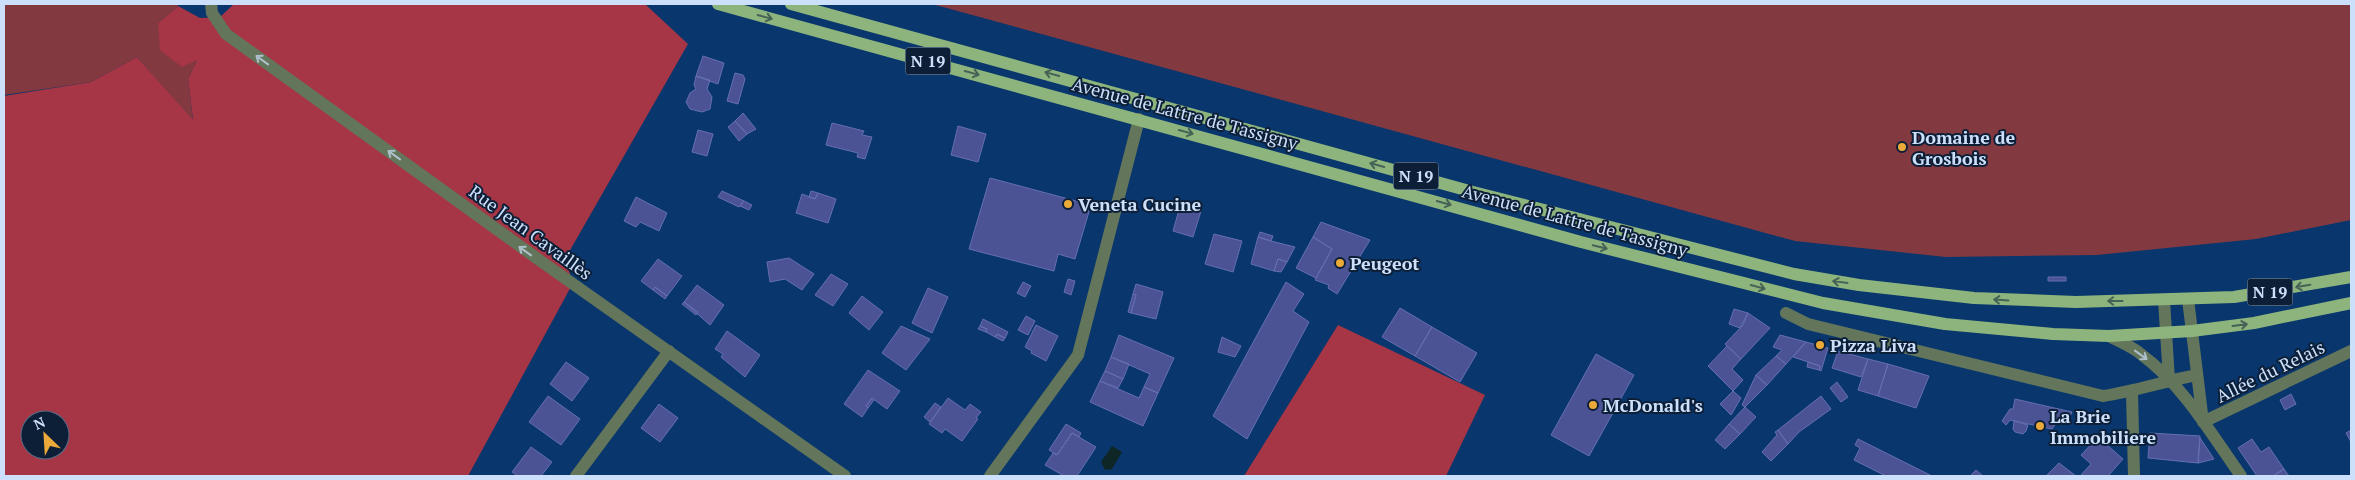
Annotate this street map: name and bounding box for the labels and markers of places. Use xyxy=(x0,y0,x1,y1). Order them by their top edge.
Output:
place label: Domaine de Grosbois xyxy=(1912,125,2015,170)
marker: Domaine de Grosbois xyxy=(1896,141,1908,153)
place label: Veneta Cucine xyxy=(1078,192,1202,216)
marker: Veneta Cucine xyxy=(1062,198,1074,210)
place label: Peugeot xyxy=(1350,251,1419,275)
marker: Peugeot xyxy=(1334,257,1346,269)
place label: Pizza Liva xyxy=(1830,333,1917,357)
marker: Pizza Liva xyxy=(1814,339,1826,351)
place label: McDonald's xyxy=(1603,393,1703,417)
marker: McDonald's xyxy=(1587,399,1599,411)
place label: La Brie Immobiliere xyxy=(2050,404,2157,449)
marker: La Brie Immobiliere xyxy=(2034,420,2046,432)

